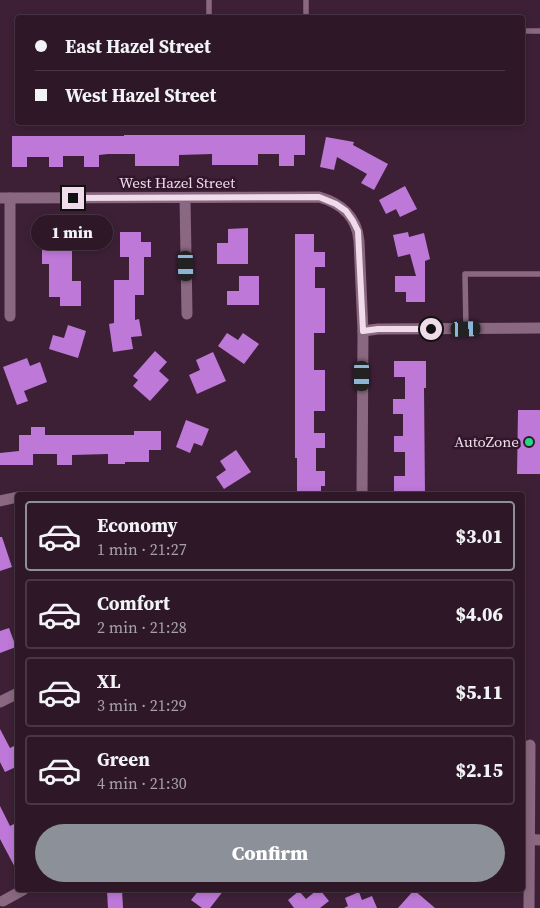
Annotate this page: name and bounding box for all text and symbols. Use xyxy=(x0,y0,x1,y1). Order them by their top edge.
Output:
text: East Hazel Street xyxy=(65,33,211,59)
text: West Hazel Street xyxy=(65,82,216,108)
street label: West Hazel Street xyxy=(119,172,235,193)
route end xyxy=(62,187,84,209)
callout: 1 min xyxy=(32,216,114,250)
text: 1 min xyxy=(51,221,93,243)
car xyxy=(178,251,193,281)
route start xyxy=(420,318,442,340)
car xyxy=(450,321,481,337)
car xyxy=(354,361,369,391)
place label: AutoZone xyxy=(454,431,519,452)
marker: AutoZone xyxy=(523,436,535,448)
text: Economy xyxy=(97,512,178,538)
icon: car xyxy=(37,514,82,559)
text: $3.01 xyxy=(455,523,503,549)
text: 1 min · 21:27 xyxy=(97,538,187,560)
text: Comfort xyxy=(97,590,170,616)
icon: car xyxy=(37,592,82,637)
text: $4.06 xyxy=(455,601,503,627)
text: 2 min · 21:28 xyxy=(97,616,187,638)
text: XL xyxy=(97,668,120,694)
icon: car xyxy=(37,670,82,715)
text: $5.11 xyxy=(455,679,503,705)
text: 3 min · 21:29 xyxy=(97,694,187,716)
text: Green xyxy=(97,746,150,772)
icon: car xyxy=(37,748,82,793)
text: $2.15 xyxy=(455,757,503,783)
text: 4 min · 21:30 xyxy=(97,772,187,794)
button: Confirm xyxy=(35,824,505,882)

